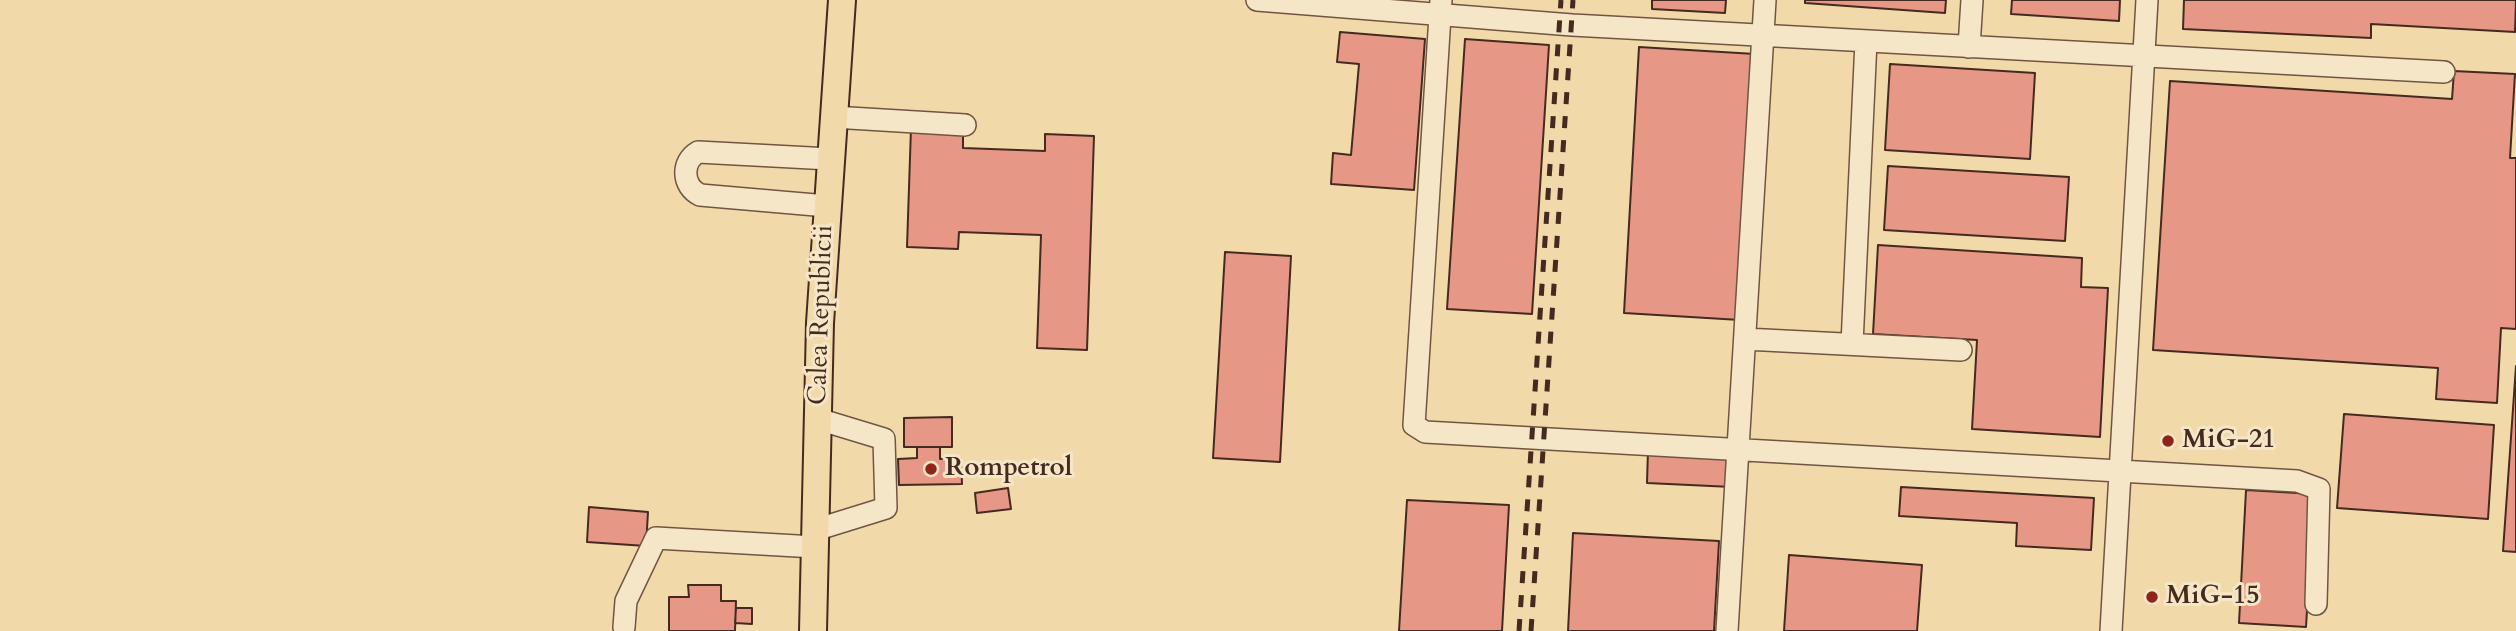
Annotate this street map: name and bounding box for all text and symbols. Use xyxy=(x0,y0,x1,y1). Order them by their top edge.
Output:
street label: Calea Republicii xyxy=(803,224,841,406)
place label: MiG-21 xyxy=(2182,425,2276,457)
marker: MiG-21 xyxy=(2160,433,2176,449)
place label: Rompetrol xyxy=(945,453,1072,485)
marker: Rompetrol xyxy=(923,461,939,477)
place label: MiG-15 xyxy=(2166,581,2260,613)
marker: MiG-15 xyxy=(2144,589,2160,605)

